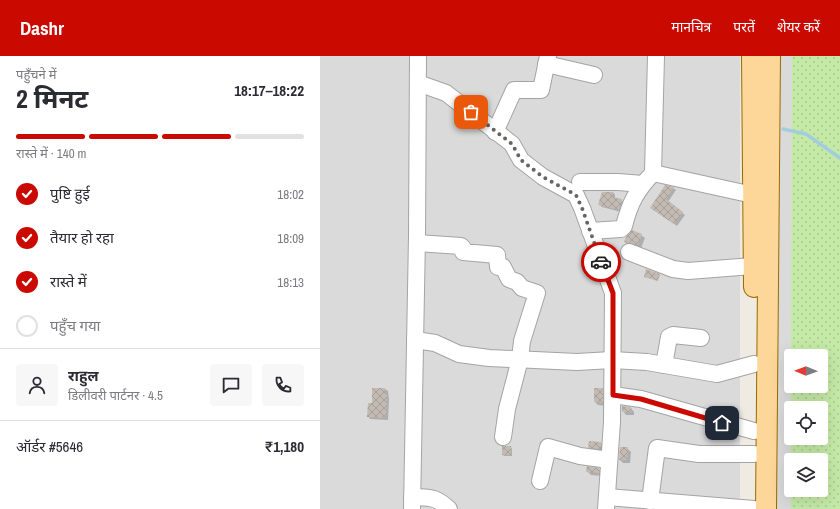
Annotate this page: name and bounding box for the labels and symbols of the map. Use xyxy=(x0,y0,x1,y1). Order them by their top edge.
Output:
pin xyxy=(454,95,488,129)
courier xyxy=(581,242,621,282)
north arrow xyxy=(784,349,828,393)
pin xyxy=(705,406,739,440)

